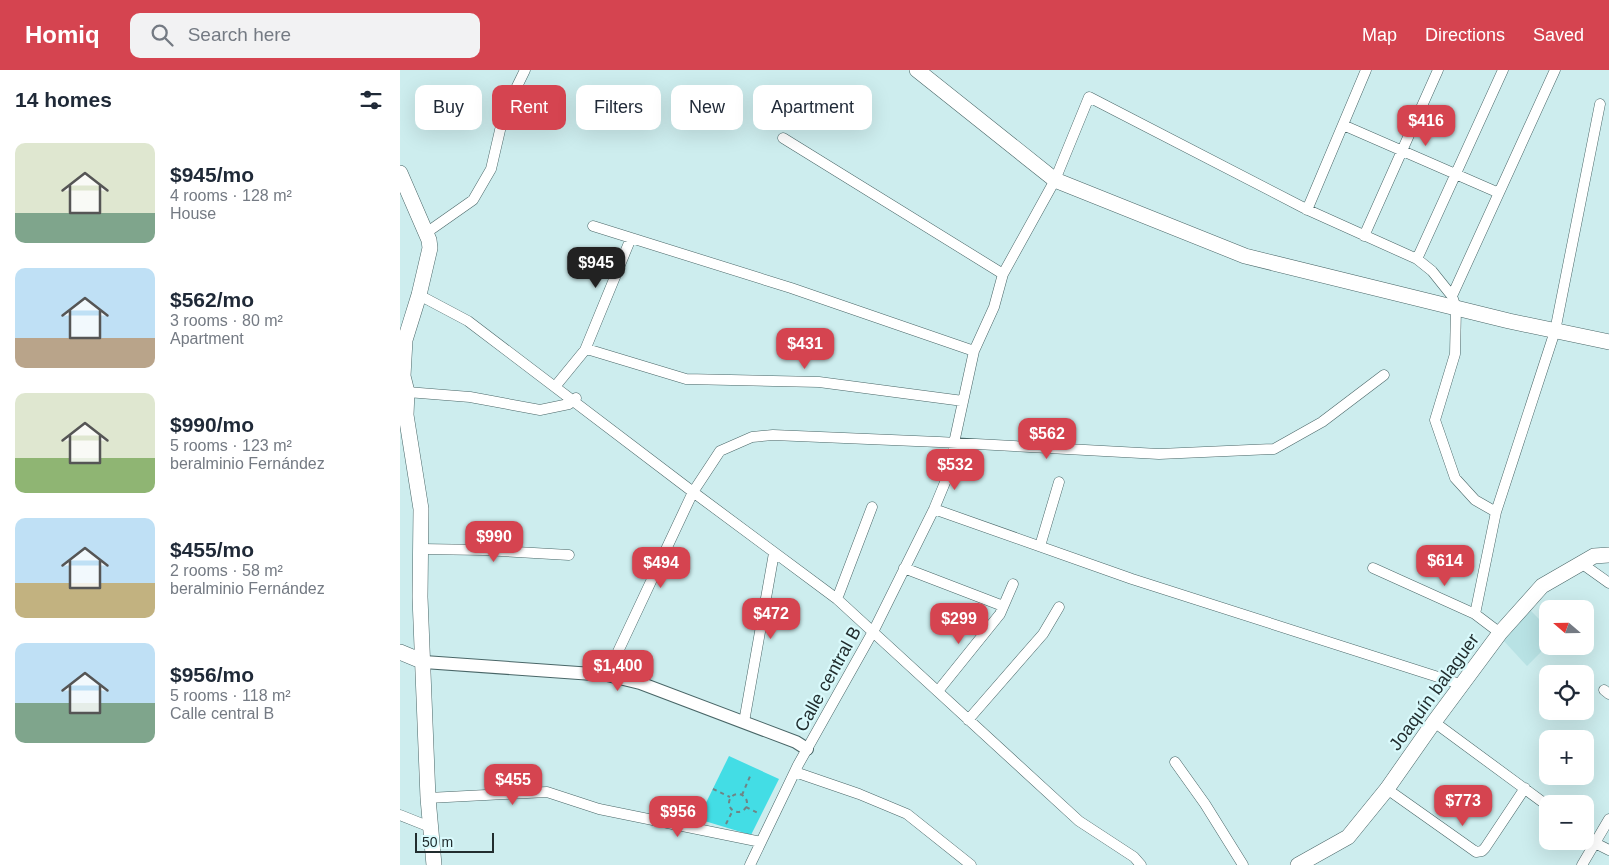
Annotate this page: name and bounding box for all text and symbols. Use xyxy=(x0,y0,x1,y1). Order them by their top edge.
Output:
search box xyxy=(130,13,480,58)
text: Homiq xyxy=(25,21,100,48)
icon: search xyxy=(148,21,176,49)
text: Search here xyxy=(188,24,291,45)
text: Map xyxy=(1362,25,1397,45)
text: Directions xyxy=(1425,25,1505,45)
text: Saved xyxy=(1533,25,1584,45)
chip: Buy xyxy=(415,85,482,130)
chip: Rent xyxy=(492,85,566,130)
chip: Filters xyxy=(576,85,661,130)
chip: New xyxy=(671,85,743,130)
chip: Apartment xyxy=(753,85,872,130)
icon: filters xyxy=(357,86,385,114)
text: 14 homes xyxy=(15,88,112,111)
pin: $416 xyxy=(1396,104,1456,147)
text: $416 xyxy=(1408,112,1444,129)
icon: home xyxy=(55,163,115,223)
text: $945/mo xyxy=(170,163,254,186)
text: 4 rooms · 128 m² xyxy=(170,187,292,204)
text: House xyxy=(170,205,216,222)
pin: $945 xyxy=(566,246,626,289)
text: $945 xyxy=(578,254,614,271)
icon: home xyxy=(55,288,115,348)
text: $562/mo xyxy=(170,288,254,311)
text: 3 rooms · 80 m² xyxy=(170,312,283,329)
pin: $431 xyxy=(775,328,835,370)
text: Apartment xyxy=(170,330,244,347)
text: $431 xyxy=(787,335,823,352)
icon: home xyxy=(55,413,115,473)
text: $990/mo xyxy=(170,413,254,436)
pin: $562 xyxy=(1017,418,1077,460)
text: $562 xyxy=(1029,425,1065,442)
text: 5 rooms · 123 m² xyxy=(170,437,292,454)
pin: $532 xyxy=(925,448,985,491)
text: beralminio Fernández xyxy=(170,455,325,472)
text: $532 xyxy=(937,456,973,473)
pin: $990 xyxy=(464,520,524,563)
text: $990 xyxy=(476,528,512,545)
icon: home xyxy=(55,538,115,598)
text: $455/mo xyxy=(170,538,254,561)
pin: $614 xyxy=(1415,544,1475,587)
pin: $494 xyxy=(631,546,691,589)
text: $614 xyxy=(1427,552,1463,569)
text: $494 xyxy=(643,554,679,571)
text: 2 rooms · 58 m² xyxy=(170,562,283,579)
text: beralminio Fernández xyxy=(170,580,325,597)
pin: $472 xyxy=(741,598,801,640)
north arrow xyxy=(1539,600,1594,655)
map controls xyxy=(1539,600,1594,850)
pin: $299 xyxy=(929,602,989,645)
text: $472 xyxy=(753,605,789,622)
text: $299 xyxy=(941,610,977,627)
street label: Calle central B xyxy=(791,623,865,735)
street label: Joaquín balaguer xyxy=(1385,630,1483,754)
pin: $1,400 xyxy=(577,650,659,692)
text: $1,400 xyxy=(594,657,642,674)
icon: home xyxy=(55,663,115,723)
text: $956/mo xyxy=(170,663,254,686)
button: locate xyxy=(1539,665,1594,720)
text: 5 rooms · 118 m² xyxy=(170,687,291,704)
text: Calle central B xyxy=(170,705,274,722)
button: + xyxy=(1539,730,1594,785)
pin: $455 xyxy=(483,764,543,806)
text: $455 xyxy=(495,771,531,788)
pin: $773 xyxy=(1433,784,1493,827)
text: $773 xyxy=(1445,792,1481,809)
button: − xyxy=(1539,795,1594,850)
pin: $956 xyxy=(648,796,708,838)
text: $956 xyxy=(660,803,696,820)
scale bar xyxy=(415,830,494,853)
text: 50 m xyxy=(422,834,453,850)

